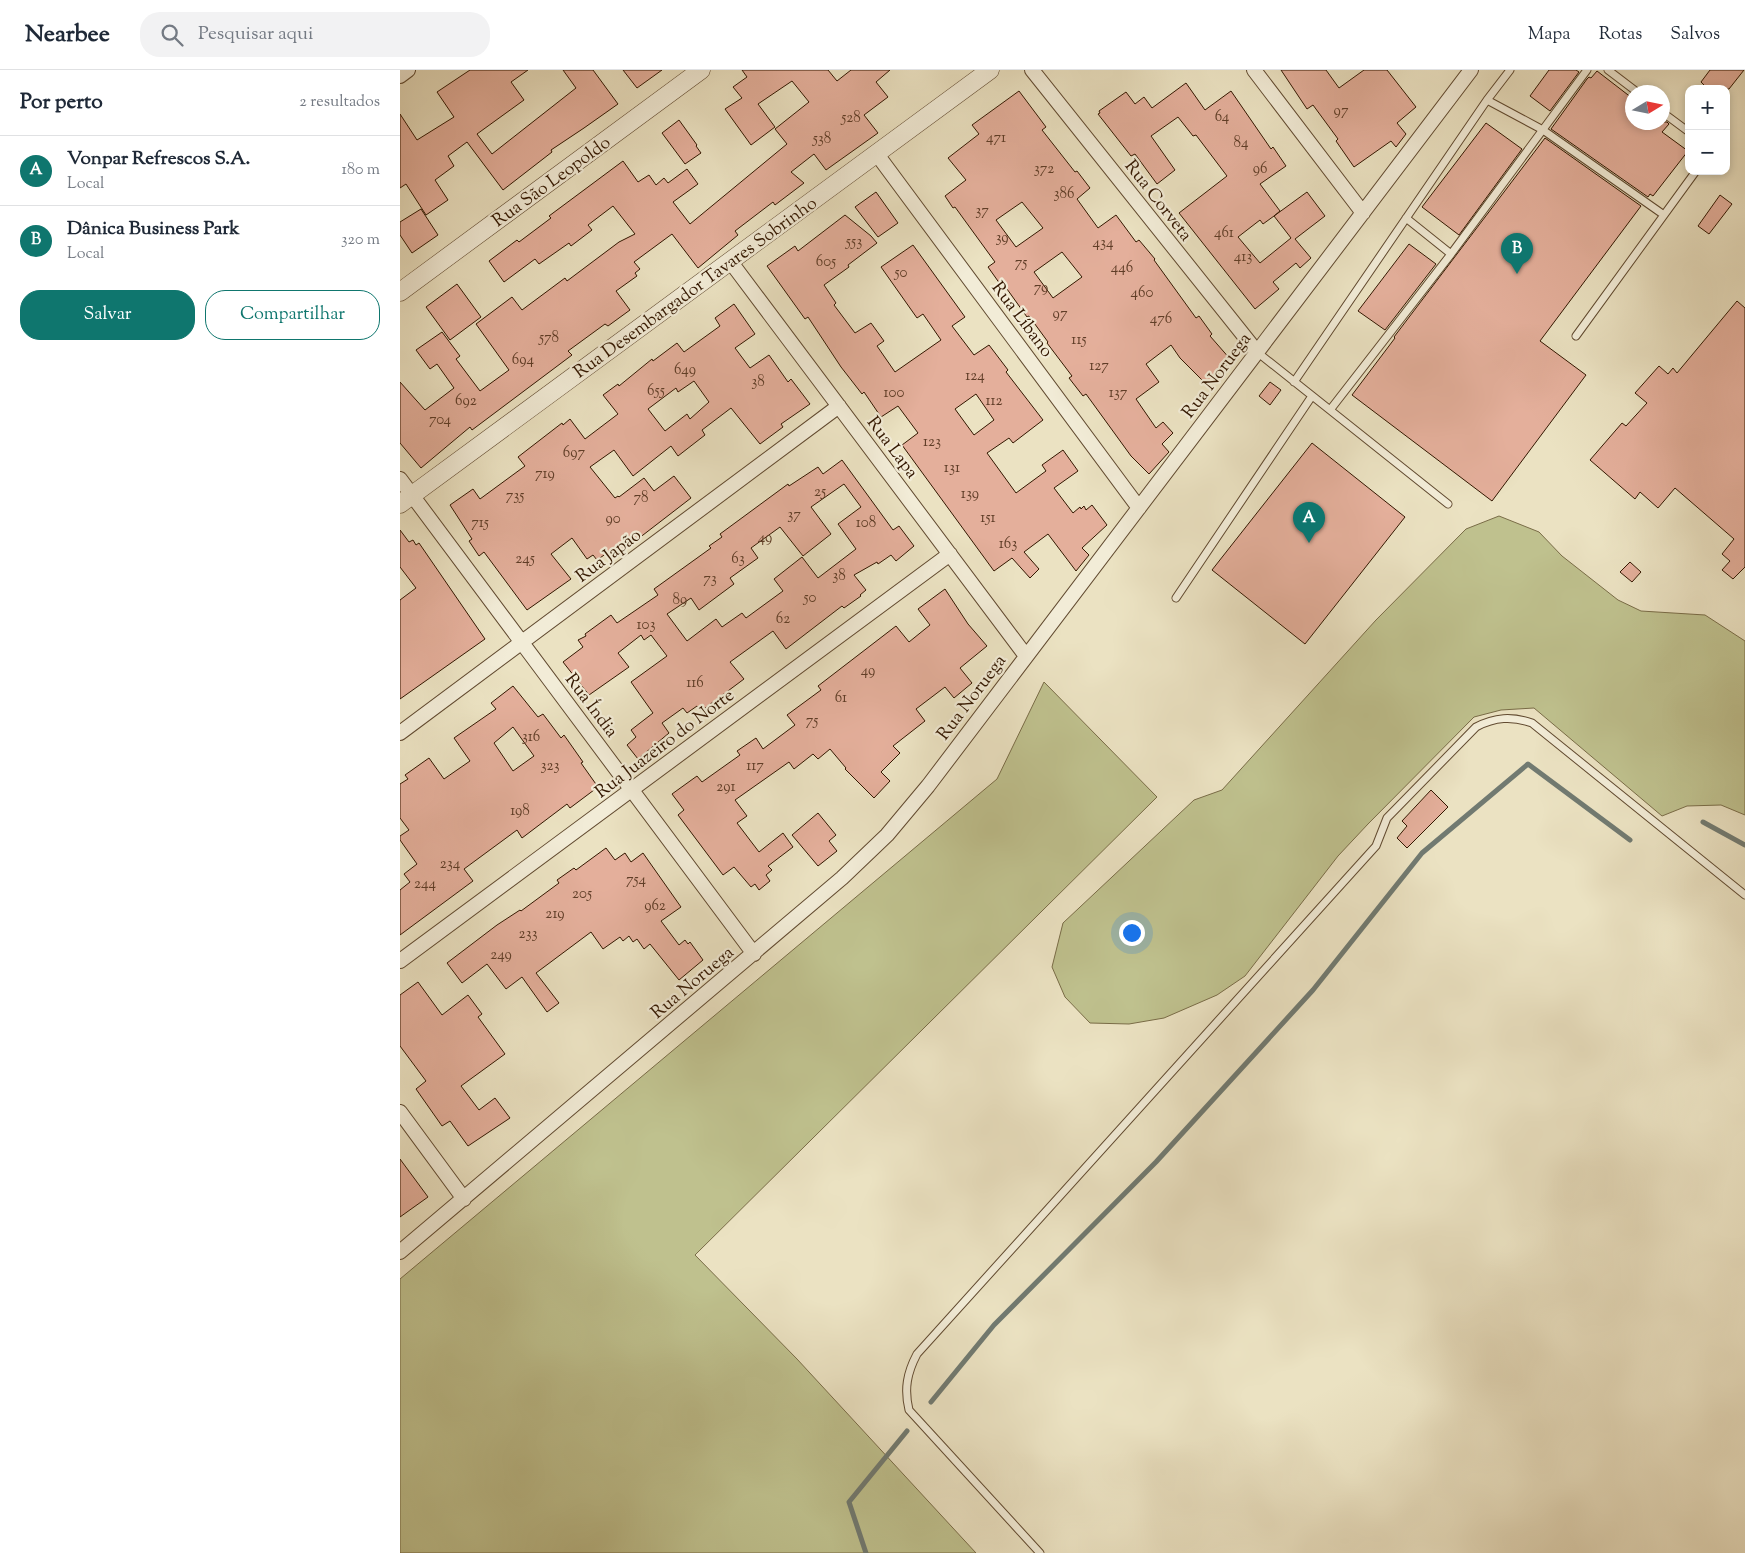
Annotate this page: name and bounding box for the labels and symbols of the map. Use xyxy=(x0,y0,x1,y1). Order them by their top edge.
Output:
north arrow xyxy=(1625,85,1670,130)
house number: 97 xyxy=(1334,101,1349,122)
house number: 64 xyxy=(1215,107,1230,128)
house number: 528 xyxy=(840,108,861,129)
house number: 471 xyxy=(986,128,1006,149)
house number: 538 xyxy=(812,129,831,150)
street label: Rua São Leopoldo xyxy=(488,131,617,234)
house number: 84 xyxy=(1234,133,1249,154)
street label: Rua Corveta xyxy=(1117,155,1198,248)
house number: 372 xyxy=(1034,159,1054,180)
house number: 96 xyxy=(1253,159,1267,180)
house number: 386 xyxy=(1053,184,1075,205)
street label: Rua Desembargador Tavares Sobrinho xyxy=(569,191,823,386)
house number: 37 xyxy=(975,201,989,222)
house number: 461 xyxy=(1214,223,1234,244)
house number: 39 xyxy=(995,228,1009,249)
house number: 553 xyxy=(845,232,862,253)
house number: 434 xyxy=(1092,233,1114,254)
pin: B xyxy=(1501,233,1533,274)
house number: 413 xyxy=(1234,247,1252,268)
house number: 605 xyxy=(816,252,836,273)
house number: 75 xyxy=(1015,253,1027,274)
house number: 446 xyxy=(1111,258,1133,279)
house number: 50 xyxy=(893,263,908,284)
street label: Rua Líbano xyxy=(984,277,1059,364)
house number: 79 xyxy=(1034,278,1048,299)
house number: 460 xyxy=(1131,283,1153,304)
house number: 97 xyxy=(1053,304,1068,325)
house number: 476 xyxy=(1150,309,1172,330)
house number: 578 xyxy=(538,328,559,349)
street label: Rua Noruega xyxy=(1177,328,1259,425)
house number: 115 xyxy=(1071,330,1087,351)
house number: 694 xyxy=(512,350,535,371)
house number: 127 xyxy=(1089,356,1109,377)
house number: 649 xyxy=(674,360,696,381)
house number: 124 xyxy=(965,366,985,387)
house number: 38 xyxy=(751,372,765,393)
house number: 655 xyxy=(647,381,665,402)
house number: 100 xyxy=(884,383,904,404)
house number: 137 xyxy=(1109,383,1128,404)
house number: 692 xyxy=(455,391,477,412)
house number: 112 xyxy=(985,391,1003,412)
house number: 704 xyxy=(429,410,451,431)
street label: Rua Lapa xyxy=(859,412,924,485)
house number: 123 xyxy=(923,432,941,453)
house number: 697 xyxy=(563,443,586,464)
house number: 131 xyxy=(944,458,960,479)
house number: 719 xyxy=(535,464,555,485)
house number: 25 xyxy=(814,482,826,503)
house number: 139 xyxy=(961,484,979,505)
house number: 735 xyxy=(506,486,524,507)
house number: 78 xyxy=(633,488,649,509)
pin: A xyxy=(1293,502,1325,543)
house number: 37 xyxy=(787,505,801,526)
house number: 151 xyxy=(980,508,996,529)
house number: 90 xyxy=(605,509,621,530)
house number: 715 xyxy=(471,513,489,534)
house number: 108 xyxy=(856,513,876,534)
street label: Rua Japão xyxy=(571,523,648,590)
house number: 49 xyxy=(758,528,772,549)
house number: 163 xyxy=(999,534,1017,555)
house number: 245 xyxy=(515,549,535,570)
house number: 63 xyxy=(731,549,745,570)
house number: 38 xyxy=(832,566,846,587)
house number: 73 xyxy=(703,569,717,590)
house number: 50 xyxy=(802,588,817,609)
house number: 89 xyxy=(673,590,687,611)
house number: 62 xyxy=(776,609,790,630)
house number: 103 xyxy=(637,615,655,636)
street label: Rua Noruega xyxy=(932,650,1014,747)
house number: 49 xyxy=(861,661,875,682)
street label: Rua Índia xyxy=(557,668,623,744)
house number: 116 xyxy=(686,673,704,694)
street label: Rua Juazeiro do Norte xyxy=(590,684,740,806)
house number: 61 xyxy=(835,688,847,709)
house number: 75 xyxy=(806,711,818,732)
house number: 316 xyxy=(522,727,540,748)
house number: 323 xyxy=(540,756,560,777)
house number: 117 xyxy=(746,756,764,777)
house number: 291 xyxy=(716,777,736,798)
house number: 198 xyxy=(510,801,530,822)
house number: 234 xyxy=(440,854,461,875)
house number: 754 xyxy=(626,870,647,891)
house number: 244 xyxy=(414,874,437,895)
house number: 205 xyxy=(572,884,592,905)
house number: 962 xyxy=(644,896,666,917)
house number: 219 xyxy=(545,904,565,925)
your location xyxy=(1119,920,1145,946)
house number: 233 xyxy=(518,924,538,945)
street label: Rua Noruega xyxy=(646,941,741,1026)
house number: 249 xyxy=(490,945,512,966)

